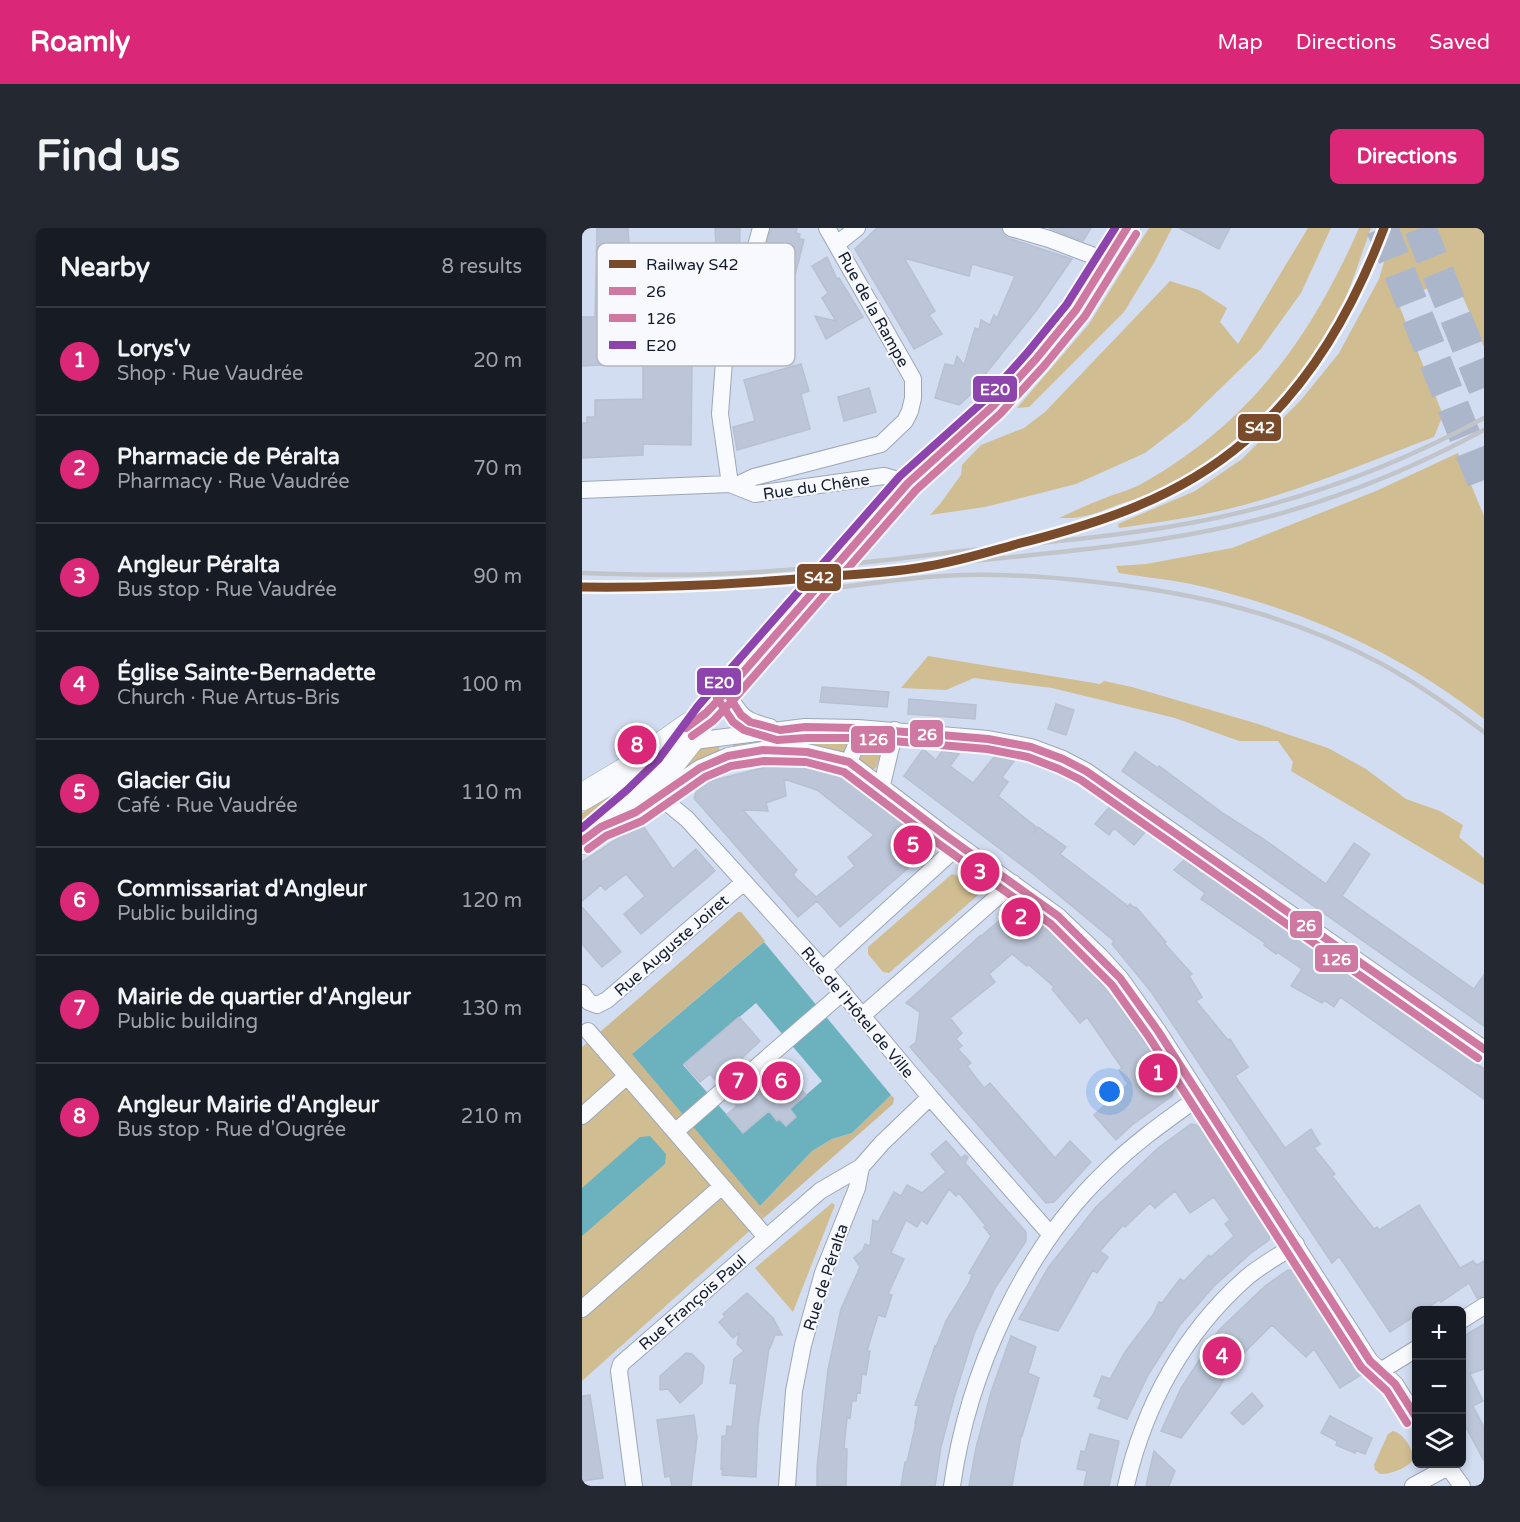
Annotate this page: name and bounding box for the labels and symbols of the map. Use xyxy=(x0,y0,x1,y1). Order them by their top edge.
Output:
legend xyxy=(597,243,795,366)
street label: Rue de la Rampe xyxy=(833,248,913,371)
text: Railway S42 xyxy=(646,255,738,275)
text: 26 xyxy=(646,282,666,302)
text: 126 xyxy=(646,309,676,329)
text: E20 xyxy=(646,336,676,356)
line badge: E20 xyxy=(972,375,1018,403)
text: E20 xyxy=(980,380,1010,400)
line badge: S42 xyxy=(1237,413,1282,442)
text: S42 xyxy=(1245,418,1275,438)
street label: Rue du Chêne xyxy=(762,470,871,504)
line badge: S42 xyxy=(796,563,842,592)
text: S42 xyxy=(804,568,834,588)
line badge: E20 xyxy=(696,667,742,696)
text: E20 xyxy=(704,673,734,693)
line badge: 26 xyxy=(909,719,944,748)
pin: 8 xyxy=(618,722,656,768)
line badge: 126 xyxy=(850,725,896,754)
text: 26 xyxy=(917,725,937,745)
text: 126 xyxy=(858,730,888,750)
pin: 5 xyxy=(894,822,932,868)
pin: 3 xyxy=(960,850,1000,894)
street label: Rue Auguste Joiret xyxy=(610,891,733,1001)
pin: 2 xyxy=(1002,894,1040,940)
line badge: 26 xyxy=(1289,910,1323,939)
text: 26 xyxy=(1296,916,1316,936)
street label: Rue de l'Hôtel de Ville xyxy=(796,943,918,1082)
line badge: 126 xyxy=(1314,944,1359,973)
text: 126 xyxy=(1321,950,1351,970)
pin: 1 xyxy=(1138,1050,1178,1096)
pin: 7 xyxy=(718,1058,758,1104)
pin: 6 xyxy=(762,1058,800,1104)
your location xyxy=(1095,1077,1124,1106)
street label: Rue de Péralta xyxy=(799,1221,853,1333)
street label: Rue François Paul xyxy=(635,1251,750,1355)
pin: 4 xyxy=(1202,1334,1242,1378)

